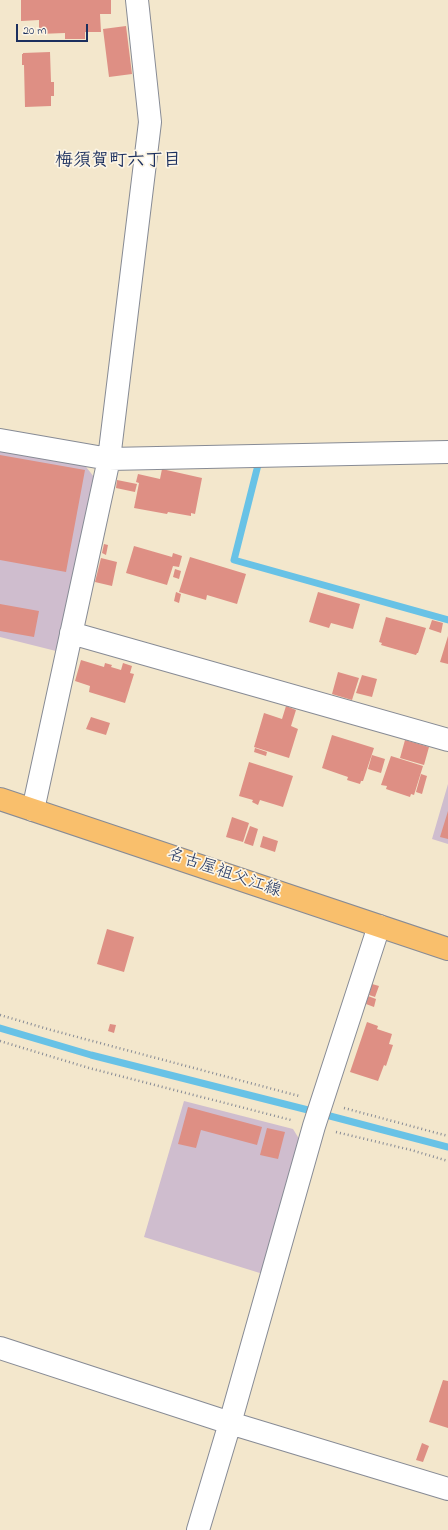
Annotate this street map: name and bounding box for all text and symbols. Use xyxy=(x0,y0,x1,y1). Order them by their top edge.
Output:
scale bar xyxy=(18,16,90,42)
text: 20 m xyxy=(23,22,46,40)
district label: 梅須賀町六丁目 xyxy=(55,151,181,173)
street label: 名古屋祖父江線 xyxy=(164,845,284,903)

